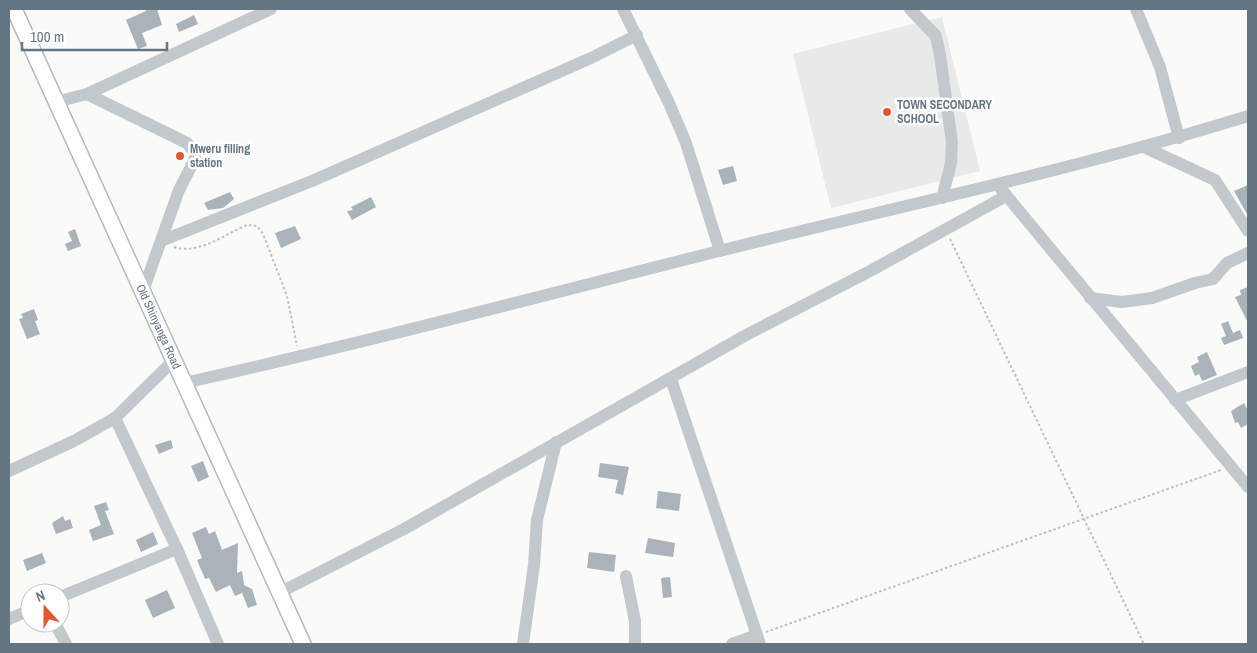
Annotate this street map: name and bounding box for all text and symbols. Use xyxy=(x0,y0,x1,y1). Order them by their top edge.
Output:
scale bar xyxy=(22,20,168,52)
text: 100 m xyxy=(30,26,64,47)
place label: TOWN SECONDARY SCHOOL xyxy=(897,97,993,127)
marker: TOWN SECONDARY SCHOOL xyxy=(881,106,893,118)
place label: Mweru filling station xyxy=(190,141,250,171)
marker: Mweru filling station xyxy=(174,150,186,162)
street label: Old Shinyanga Road xyxy=(132,282,185,372)
north arrow xyxy=(20,583,70,633)
text: N xyxy=(33,586,47,606)

